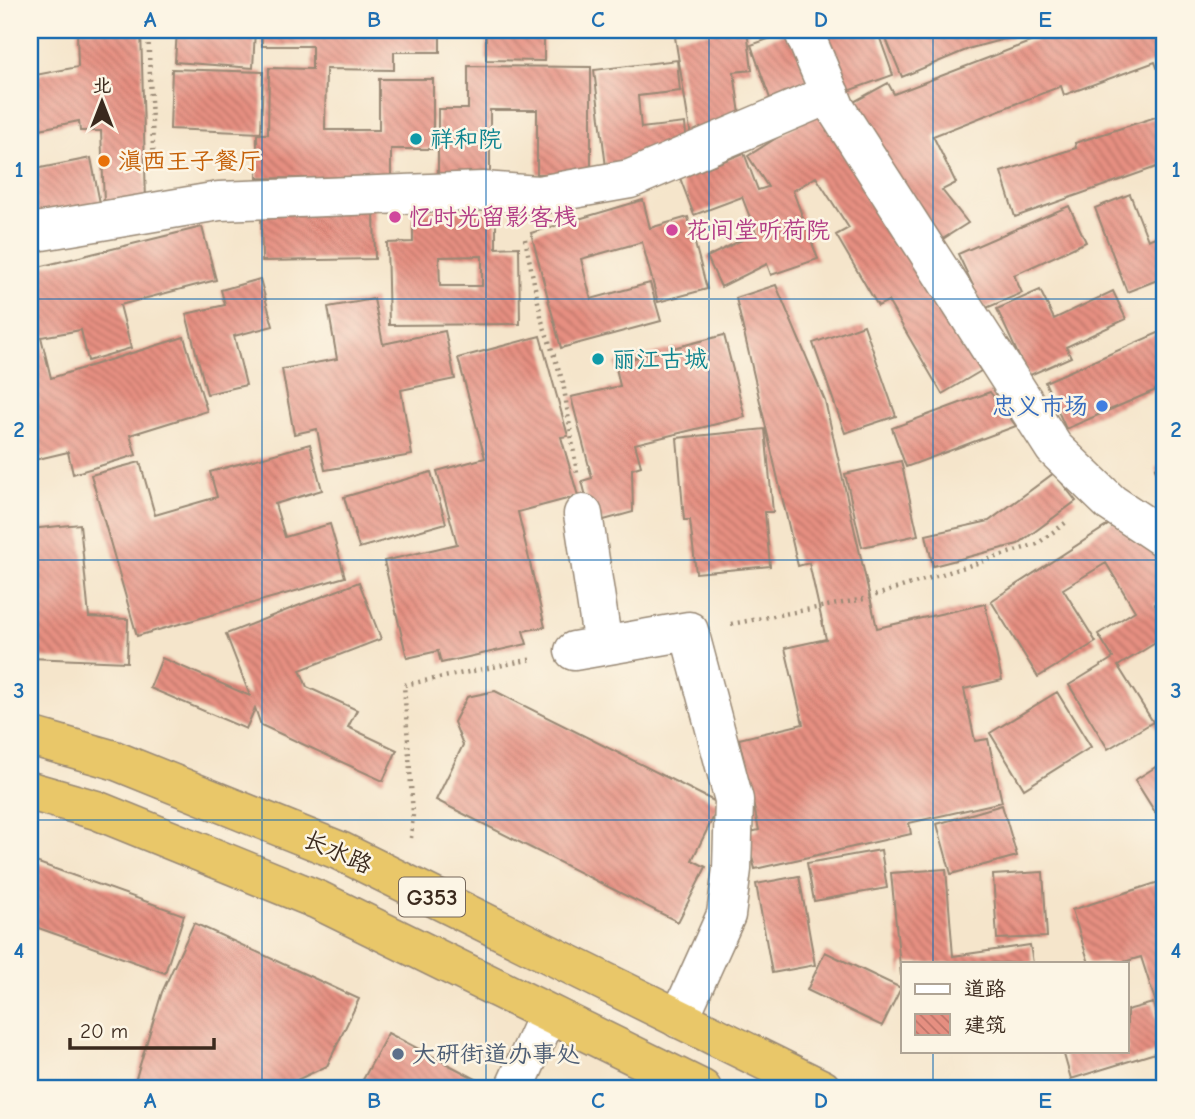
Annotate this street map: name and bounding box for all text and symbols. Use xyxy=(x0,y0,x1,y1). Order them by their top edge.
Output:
text: A xyxy=(144,6,157,33)
text: B xyxy=(367,6,381,33)
text: C xyxy=(591,6,605,33)
text: D xyxy=(814,6,828,33)
text: E xyxy=(1038,6,1052,33)
north arrow xyxy=(66,66,136,136)
text: 北 xyxy=(92,75,112,97)
place label: 祥和院 xyxy=(430,125,502,153)
marker: 祥和院 xyxy=(408,131,424,147)
place label: 滇西王子餐厅 xyxy=(118,147,262,175)
marker: 滇西王子餐厅 xyxy=(96,153,112,169)
text: 1 xyxy=(14,156,24,183)
text: 1 xyxy=(1171,156,1181,183)
place label: 忆时光留影客栈 xyxy=(409,203,577,231)
marker: 忆时光留影客栈 xyxy=(387,209,403,225)
place label: 花间堂听荷院 xyxy=(686,216,830,244)
marker: 花间堂听荷院 xyxy=(664,222,680,238)
place label: 丽江古城 xyxy=(612,345,708,373)
marker: 丽江古城 xyxy=(590,351,606,367)
place label: 忠义市场 xyxy=(992,392,1088,420)
marker: 忠义市场 xyxy=(1094,398,1110,414)
text: 2 xyxy=(13,416,25,443)
text: 2 xyxy=(1170,416,1182,443)
text: 3 xyxy=(13,677,25,704)
text: 3 xyxy=(1170,677,1182,704)
street label: 长水路 xyxy=(299,825,377,879)
road number: G353 xyxy=(399,877,465,916)
text: 4 xyxy=(14,937,25,964)
text: 4 xyxy=(1171,937,1182,964)
legend xyxy=(901,962,1128,1052)
text: 道路 xyxy=(964,977,1006,1001)
scale bar xyxy=(70,1007,214,1051)
text: 建筑 xyxy=(964,1013,1006,1037)
text: 20 m xyxy=(80,1019,128,1043)
place label: 大研街道办事处 xyxy=(412,1040,580,1068)
marker: 大研街道办事处 xyxy=(390,1046,406,1062)
text: A xyxy=(144,1087,157,1114)
text: B xyxy=(367,1087,381,1114)
text: C xyxy=(591,1087,605,1114)
text: D xyxy=(814,1087,828,1114)
text: E xyxy=(1038,1087,1052,1114)

